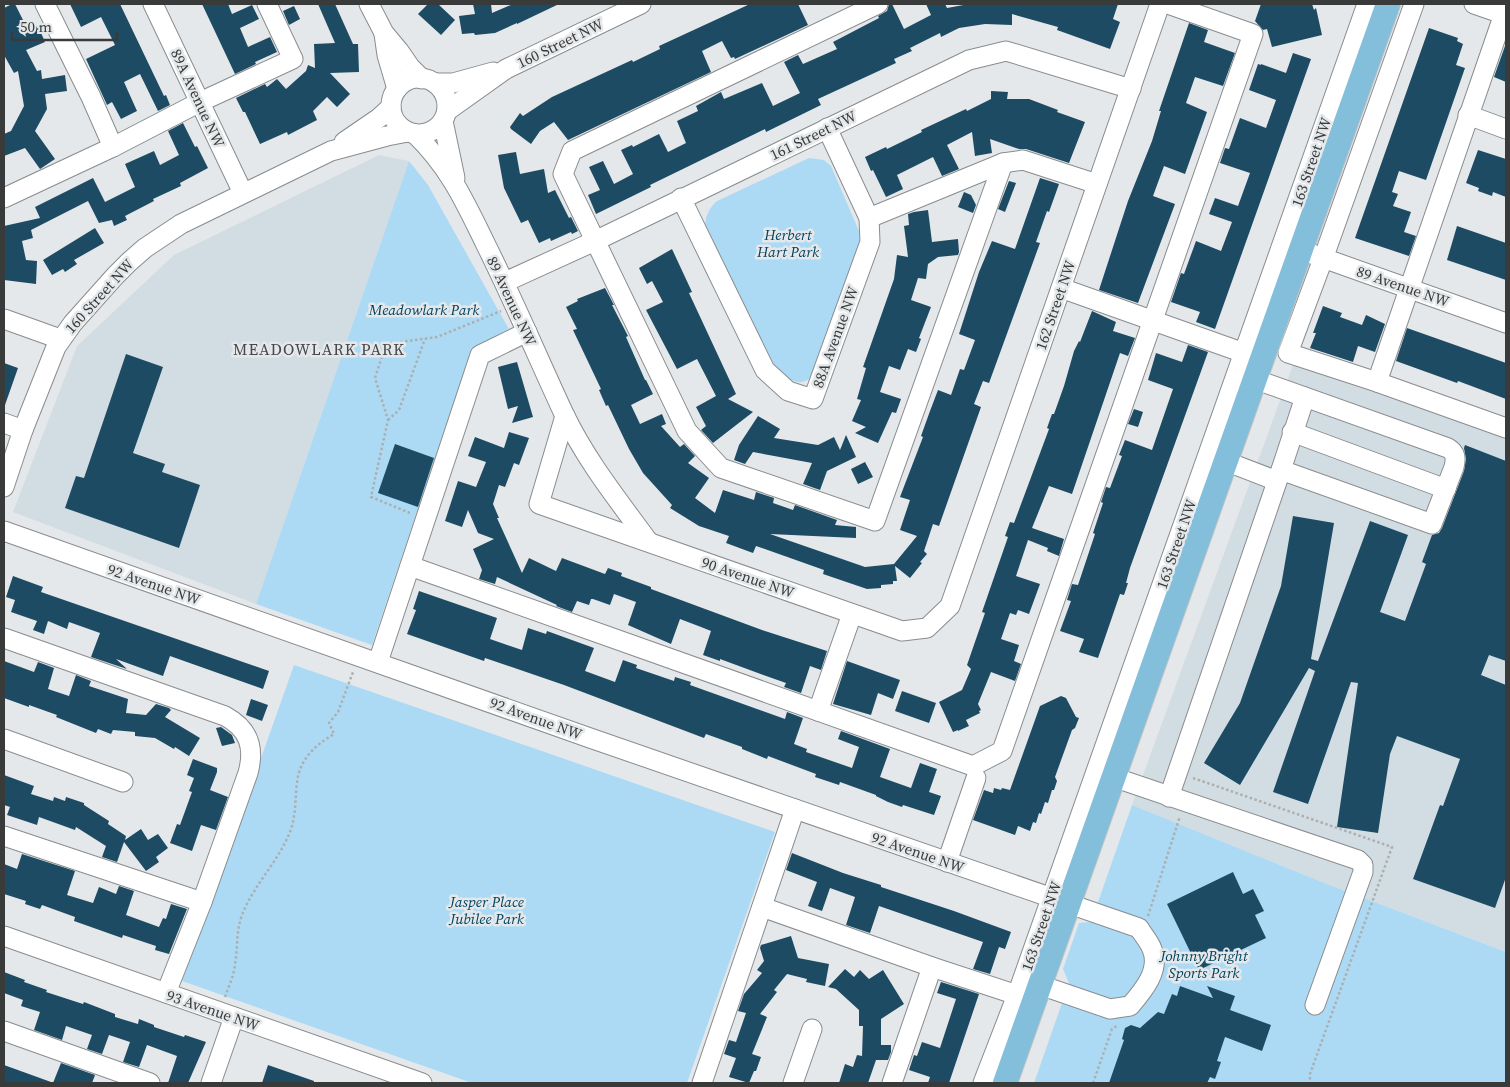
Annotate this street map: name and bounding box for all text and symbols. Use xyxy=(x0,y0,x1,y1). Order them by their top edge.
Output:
scale bar xyxy=(12,10,118,42)
street label: 160 Street NW xyxy=(513,13,607,73)
text: 50 m xyxy=(20,16,52,37)
street label: 89A Avenue NW xyxy=(166,45,230,151)
street label: 161 Street NW xyxy=(766,105,860,165)
street label: 163 Street NW xyxy=(1286,114,1336,210)
park label: Herbert Hart Park xyxy=(756,224,820,262)
street label: 89 Avenue NW xyxy=(482,253,542,350)
street label: 160 Street NW xyxy=(60,254,139,338)
street label: 162 Street NW xyxy=(1030,257,1080,353)
street label: 89 Avenue NW xyxy=(1354,260,1453,312)
street label: 88A Avenue NW xyxy=(807,283,863,391)
park label: Meadowlark Park xyxy=(368,299,480,320)
district label: MEADOWLARK PARK xyxy=(233,338,405,360)
street label: 163 Street NW xyxy=(1151,496,1201,592)
street label: 90 Avenue NW xyxy=(699,551,798,603)
street label: 92 Avenue NW xyxy=(105,558,204,610)
street label: 92 Avenue NW xyxy=(487,692,586,745)
street label: 92 Avenue NW xyxy=(869,826,968,878)
street label: 163 Street NW xyxy=(1016,878,1066,974)
park label: Jasper Place Jubilee Park xyxy=(448,891,525,929)
park label: Johnny Bright Sports Park xyxy=(1158,945,1249,983)
street label: 93 Avenue NW xyxy=(164,984,263,1036)

